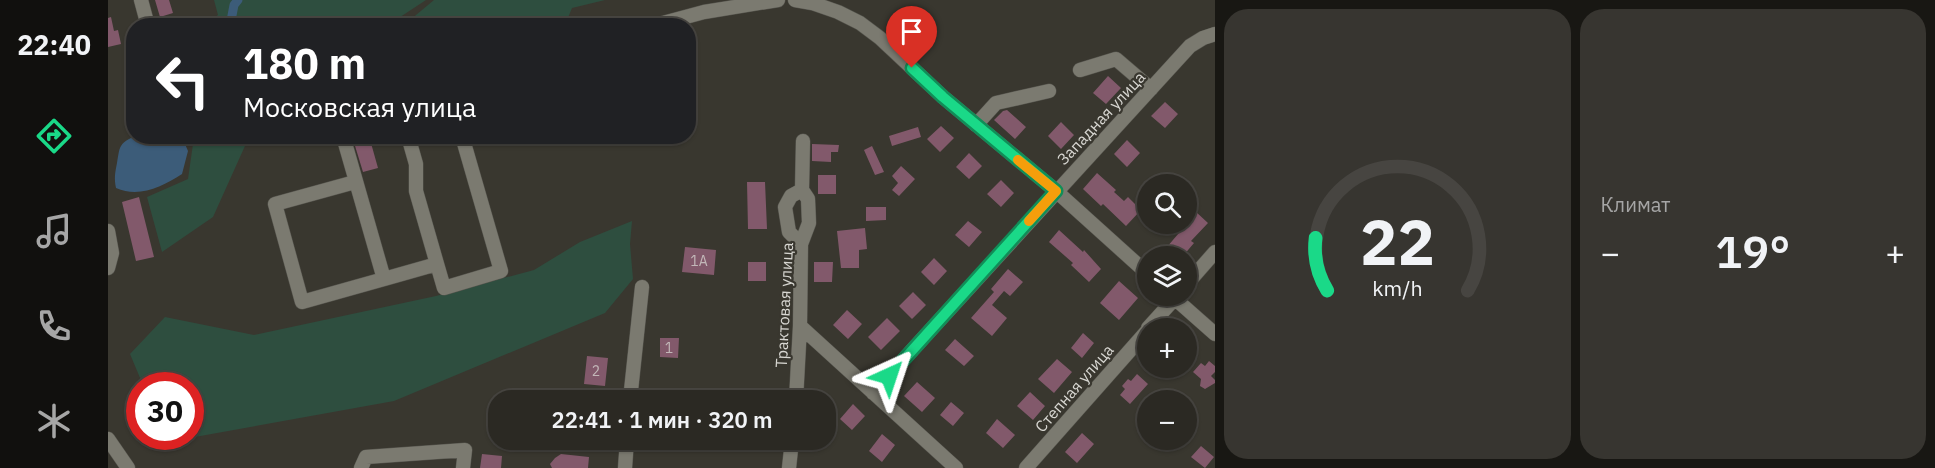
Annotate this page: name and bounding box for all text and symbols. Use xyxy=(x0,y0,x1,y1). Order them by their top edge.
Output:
pin xyxy=(886,6,937,68)
icon: arrive xyxy=(895,15,928,48)
text: 22:40 xyxy=(17,27,91,62)
text: 180 m xyxy=(243,36,366,91)
icon: left xyxy=(144,42,222,120)
street label: Западная улица xyxy=(1053,67,1150,169)
text: Московская улица xyxy=(243,89,476,124)
icon: directions xyxy=(33,115,75,157)
map controls xyxy=(1137,174,1197,450)
button: search xyxy=(1137,174,1197,234)
text: Климат xyxy=(1601,191,1671,218)
text: 22 xyxy=(1360,201,1435,282)
icon: music xyxy=(33,210,75,252)
text: 19° xyxy=(1715,222,1790,280)
text: − xyxy=(1601,231,1620,274)
text: + xyxy=(1885,231,1905,274)
street label: Трактовая улица xyxy=(771,241,797,368)
button: layers xyxy=(1137,246,1197,306)
house number: 1А xyxy=(690,252,708,270)
text: km/h xyxy=(1372,274,1422,302)
icon: phone xyxy=(33,305,75,347)
button: + xyxy=(1137,318,1197,378)
house number: 1 xyxy=(665,339,673,357)
street label: Степная улица xyxy=(1030,340,1118,436)
position arrow xyxy=(857,344,921,408)
house number: 2 xyxy=(592,362,600,380)
speed limit sign: 30 xyxy=(126,372,204,450)
button: − xyxy=(1137,390,1197,450)
icon: climate xyxy=(33,400,75,442)
text: 22:41 · 1 мин · 320 m xyxy=(551,405,773,434)

